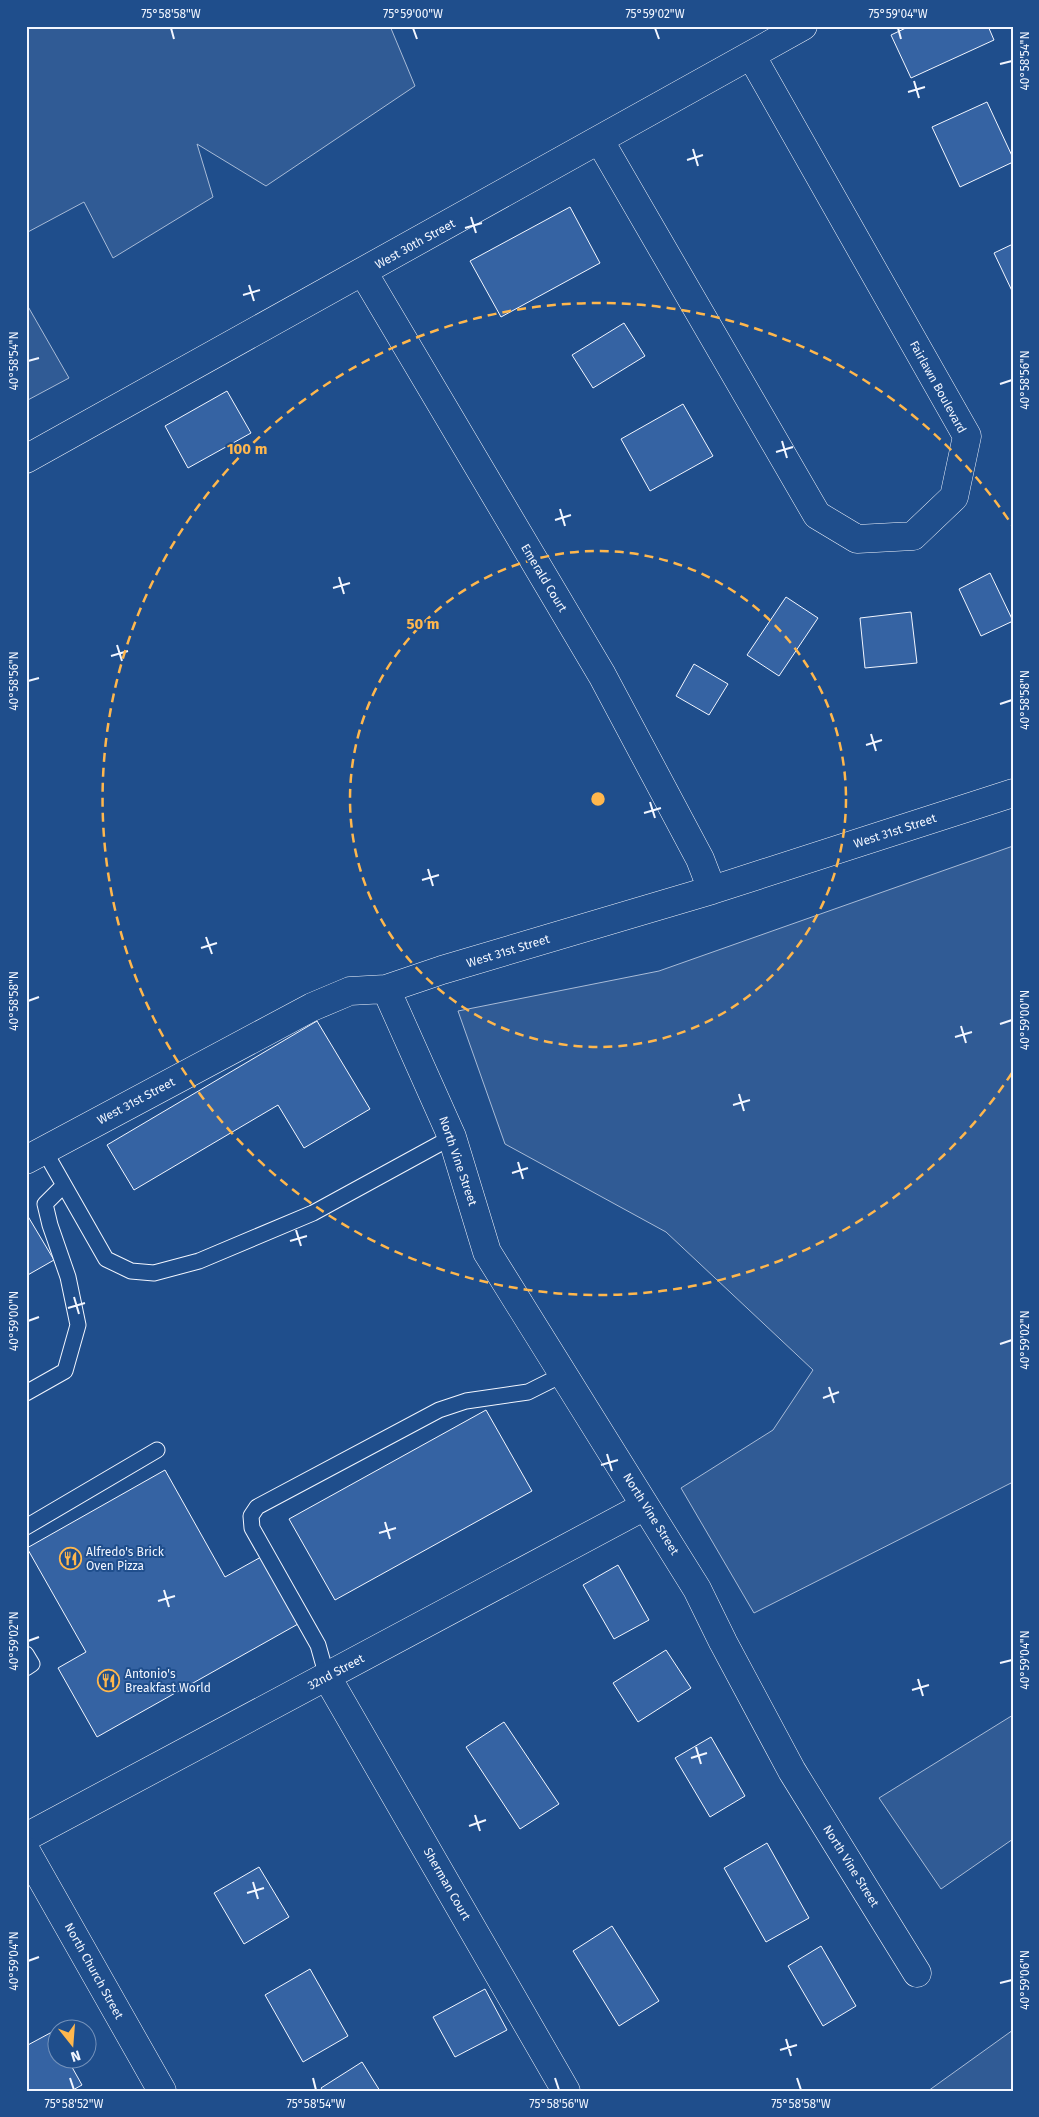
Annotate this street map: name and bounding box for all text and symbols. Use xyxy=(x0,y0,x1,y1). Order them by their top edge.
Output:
text: 75°58'58"W xyxy=(141,7,201,21)
text: 75°59'00"W xyxy=(383,7,443,21)
text: 75°59'02"W xyxy=(625,7,685,21)
text: 75°59'04"W xyxy=(868,7,928,21)
text: 40°58'54"N xyxy=(1018,31,1032,91)
street label: West 30th Street xyxy=(373,216,458,272)
text: 40°58'54"N xyxy=(7,331,21,391)
street label: Fairlawn Boulevard xyxy=(907,338,969,436)
text: 40°58'56"N xyxy=(1018,350,1032,410)
text: 100 m xyxy=(227,440,267,458)
street label: Emerald Court xyxy=(518,541,570,615)
text: 50 m xyxy=(406,615,440,633)
text: 40°58'56"N xyxy=(7,651,21,711)
text: 40°58'58"N xyxy=(1018,670,1032,730)
centre of rings xyxy=(589,790,607,808)
street label: West 31st Street xyxy=(852,811,939,851)
street label: West 31st Street xyxy=(465,932,552,970)
text: 40°58'58"N xyxy=(7,971,21,1031)
text: 40°59'00"N xyxy=(1018,990,1032,1050)
street label: West 31st Street xyxy=(95,1074,178,1127)
street label: North Vine Street xyxy=(436,1114,480,1208)
text: 40°59'00"N xyxy=(7,1291,21,1351)
text: 40°59'02"N xyxy=(1018,1310,1032,1370)
street label: North Vine Street xyxy=(620,1471,682,1558)
place label: Alfredo's Brick Oven Pizza xyxy=(86,1545,165,1573)
restaurant icon: Alfredo's Brick Oven Pizza xyxy=(58,1547,82,1571)
text: 40°59'02"N xyxy=(7,1611,21,1671)
text: 40°59'04"N xyxy=(1018,1630,1032,1690)
street label: 32nd Street xyxy=(305,1651,367,1693)
place label: Antonio's Breakfast World xyxy=(125,1667,211,1695)
restaurant icon: Antonio's Breakfast World xyxy=(97,1669,121,1693)
street label: North Vine Street xyxy=(820,1823,882,1910)
street label: Sherman Court xyxy=(421,1845,474,1923)
street label: North Church Street xyxy=(62,1920,127,2022)
text: 40°59'04"N xyxy=(7,1931,21,1991)
text: 40°59'06"N xyxy=(1018,1950,1032,2010)
north arrow xyxy=(48,2020,98,2070)
text: N xyxy=(69,2046,83,2065)
text: 75°58'52"W xyxy=(45,2097,104,2111)
text: 75°58'54"W xyxy=(287,2097,346,2111)
text: 75°58'56"W xyxy=(529,2097,589,2111)
text: 75°58'58"W xyxy=(771,2097,831,2111)

